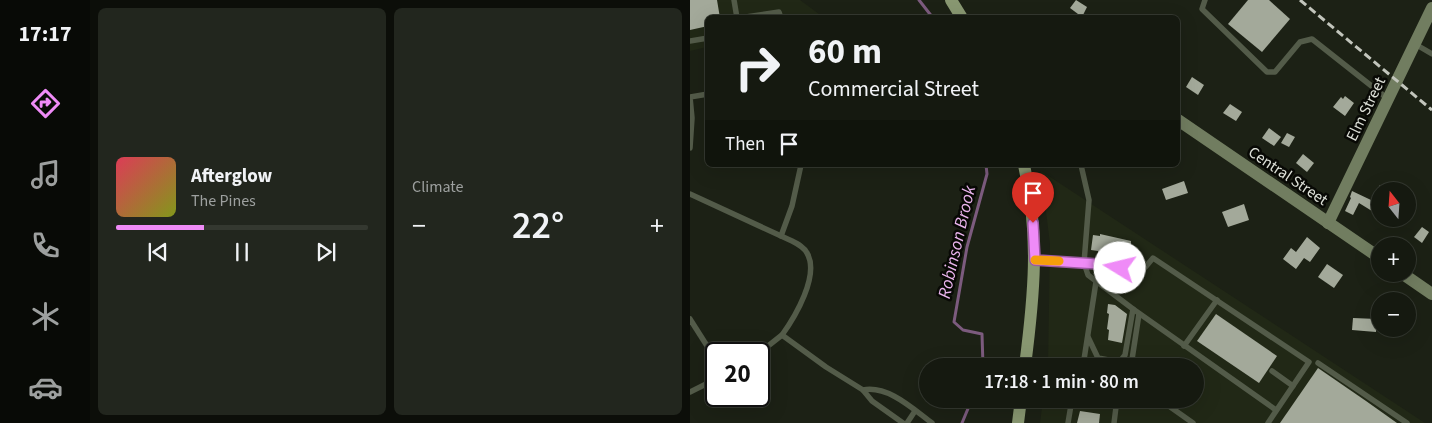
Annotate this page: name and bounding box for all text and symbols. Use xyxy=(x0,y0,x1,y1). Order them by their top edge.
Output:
text: 17:17 xyxy=(18,18,72,50)
text: 60 m xyxy=(808,27,882,77)
icon: right xyxy=(725,35,790,100)
text: Commercial Street xyxy=(808,73,979,105)
street label: Elm Street xyxy=(1341,73,1391,145)
icon: directions xyxy=(28,86,63,121)
icon: arrive xyxy=(775,130,803,158)
text: Then xyxy=(725,131,765,158)
street label: Central Street xyxy=(1244,141,1333,211)
icon: music xyxy=(28,157,63,192)
text: Afterglow xyxy=(191,163,272,190)
pin xyxy=(1012,172,1054,223)
text: Climate xyxy=(412,176,463,198)
icon: arrive xyxy=(1019,179,1047,207)
north arrow xyxy=(1371,182,1416,228)
map controls xyxy=(1371,182,1416,337)
water label: Robinson Brook xyxy=(932,183,982,301)
text: The Pines xyxy=(191,190,256,212)
text: 22° xyxy=(512,199,564,253)
text: − xyxy=(412,206,426,246)
text: + xyxy=(650,206,664,246)
icon: phone xyxy=(28,228,63,263)
button: + xyxy=(1371,237,1416,282)
icon: previous xyxy=(144,238,172,266)
icon: pause xyxy=(228,238,256,266)
icon: next xyxy=(312,238,340,266)
position arrow xyxy=(1093,241,1145,293)
button: − xyxy=(1371,292,1416,337)
icon: climate xyxy=(28,299,63,334)
speed limit sign: 20 xyxy=(705,342,770,407)
text: 17:18 · 1 min · 80 m xyxy=(984,369,1139,396)
icon: car xyxy=(28,370,63,405)

